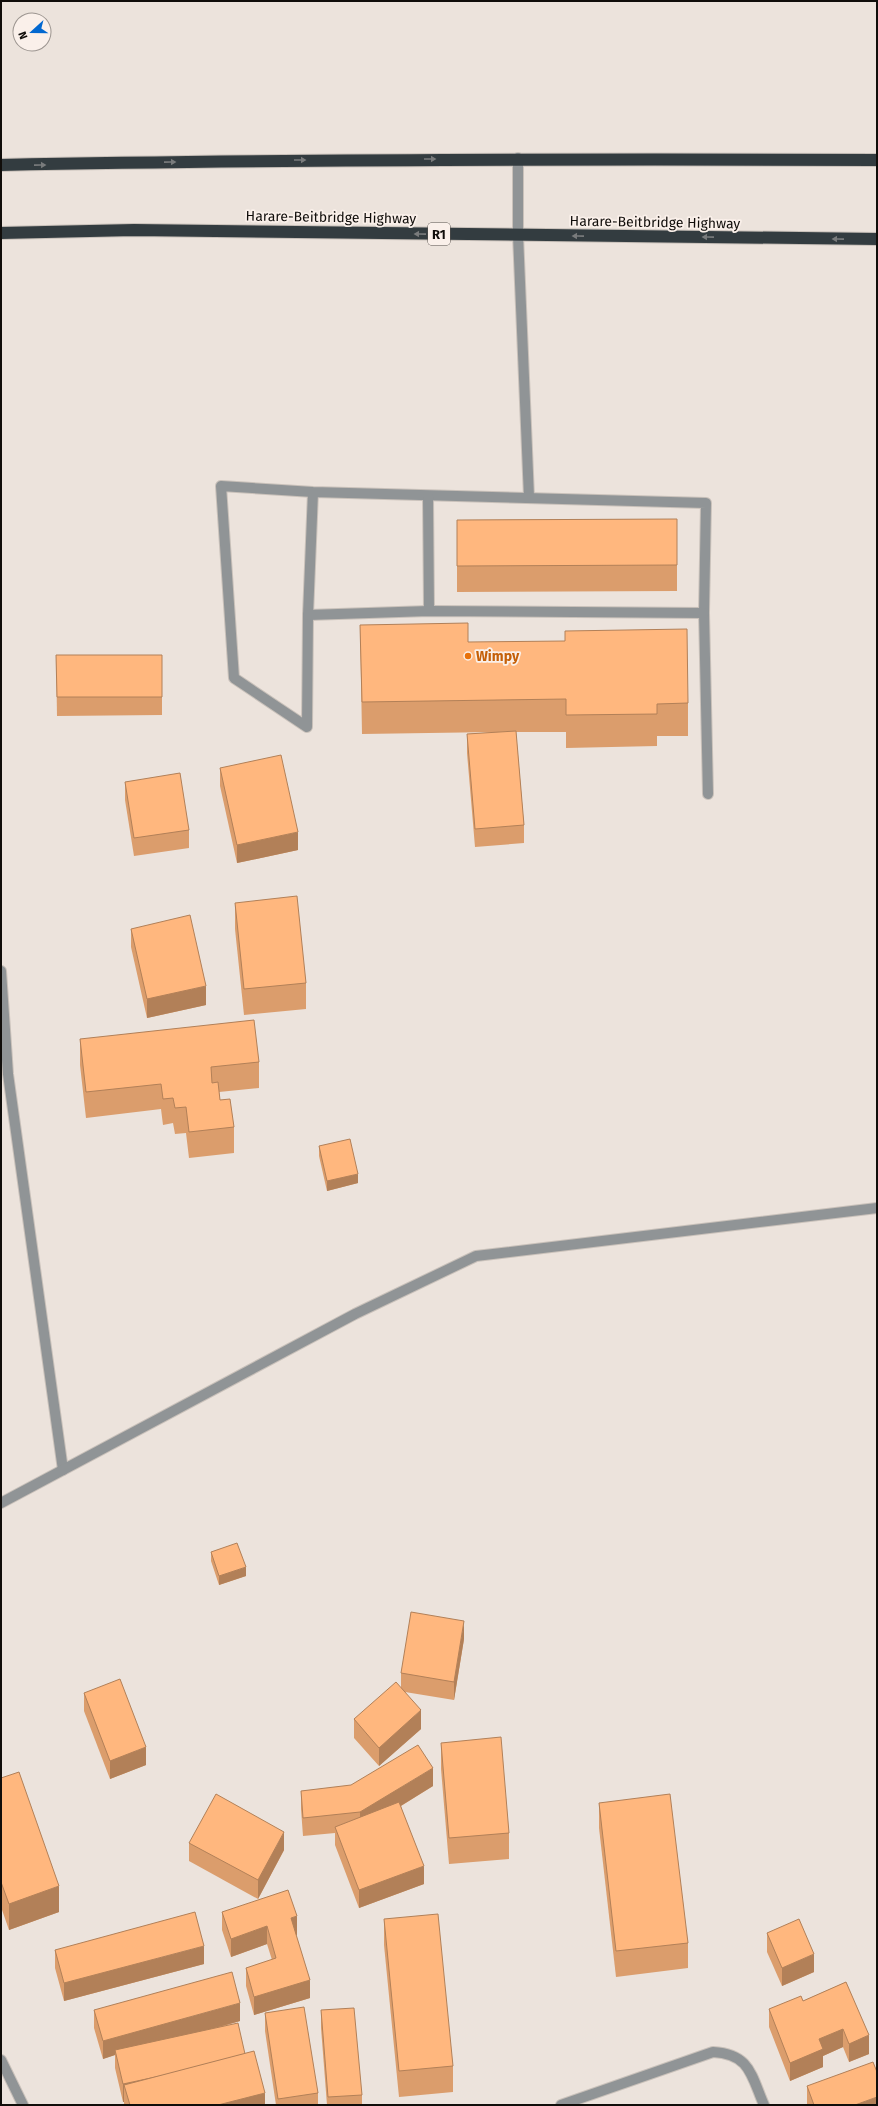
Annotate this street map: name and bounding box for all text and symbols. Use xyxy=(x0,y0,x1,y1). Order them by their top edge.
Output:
north arrow xyxy=(12,12,52,52)
text: N xyxy=(16,30,31,41)
one-way arrow xyxy=(424,156,437,162)
one-way arrow xyxy=(294,157,307,163)
one-way arrow xyxy=(164,159,177,165)
one-way arrow xyxy=(34,161,46,168)
street label: Harare-Beitbridge Highway xyxy=(246,208,417,227)
street label: Harare-Beitbridge Highway xyxy=(570,213,741,232)
road number: R1 xyxy=(428,223,450,245)
one-way arrow xyxy=(414,230,426,237)
one-way arrow xyxy=(571,233,584,239)
one-way arrow xyxy=(701,234,714,240)
one-way arrow xyxy=(831,236,844,242)
place label: Wimpy xyxy=(476,648,520,665)
marker: Wimpy xyxy=(463,651,473,661)

